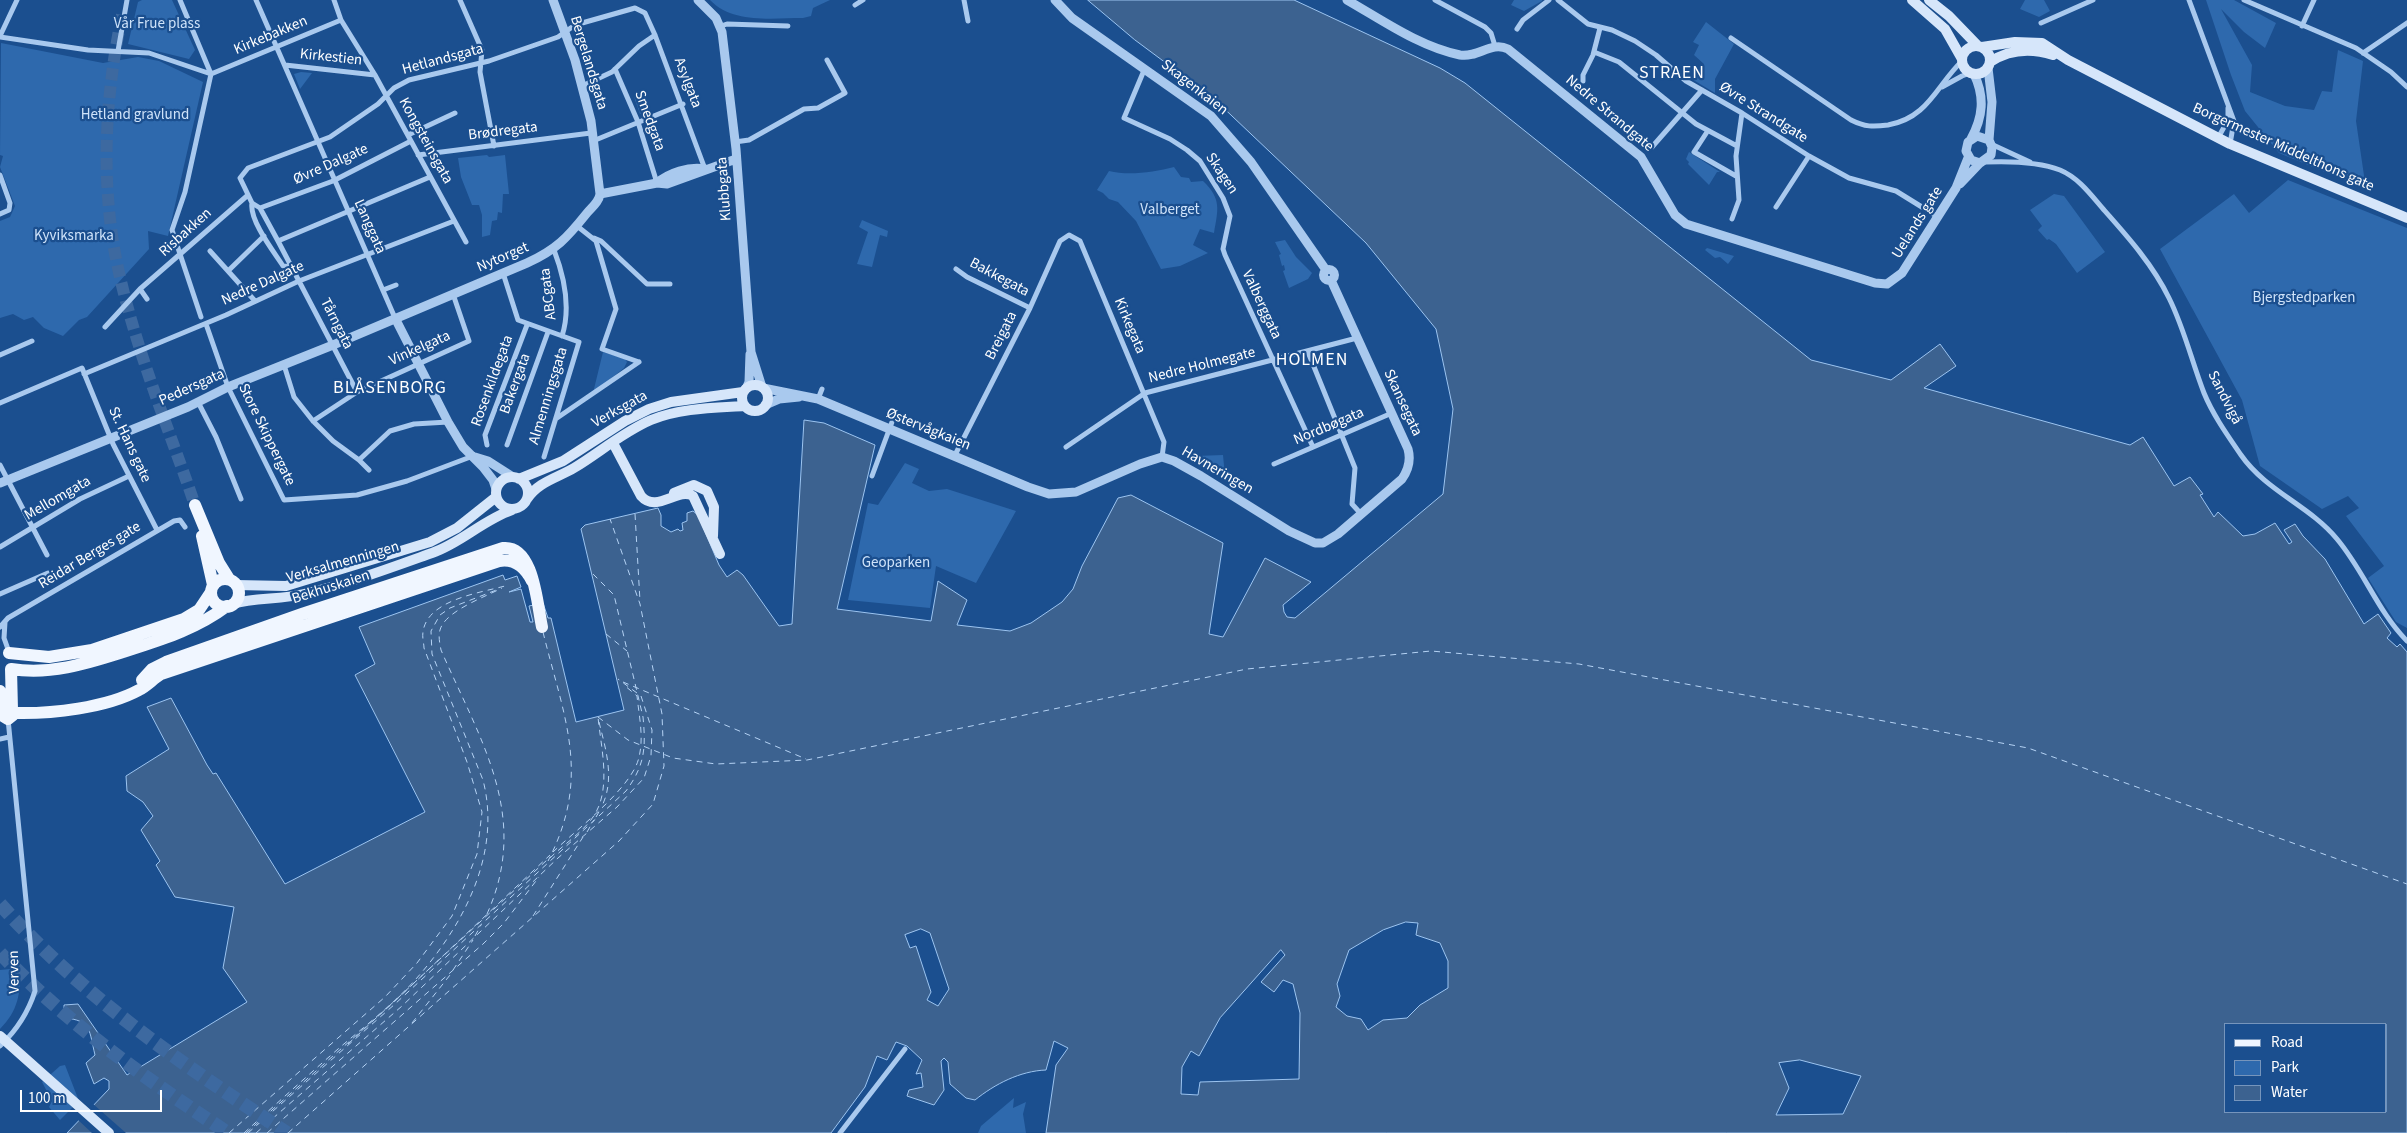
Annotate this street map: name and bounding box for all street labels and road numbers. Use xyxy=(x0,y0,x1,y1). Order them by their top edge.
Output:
street label: Kirkebakken xyxy=(232,12,310,60)
street label: Bergelandsgata xyxy=(565,14,611,112)
street label: Hetlandsgata xyxy=(400,41,486,79)
street label: Kirkestien xyxy=(299,46,363,70)
street label: Asylgata xyxy=(669,55,705,111)
street label: Skagenkaien xyxy=(1157,56,1231,120)
street label: Nedre Strandgate xyxy=(1561,72,1657,156)
street label: Øvre Strandgate xyxy=(1715,79,1811,147)
street label: Smedgata xyxy=(630,88,668,154)
street label: Kongsteinsgata xyxy=(394,95,456,187)
street label: Borgermester Middelthons gate xyxy=(2189,100,2377,196)
street label: Brødregata xyxy=(467,119,539,145)
street label: Øvre Dalgate xyxy=(291,140,371,190)
street label: Skagen xyxy=(1201,150,1241,198)
street label: Klubbgata xyxy=(714,156,736,222)
street label: Uelands gate xyxy=(1889,184,1947,262)
street label: Langgata xyxy=(349,197,389,257)
street label: Risbakken xyxy=(156,205,216,261)
street label: Nytorget xyxy=(474,239,532,277)
street label: Bakkegata xyxy=(966,255,1032,301)
street label: Nedre Dalgate xyxy=(219,258,307,310)
street label: ABCgata xyxy=(537,267,561,321)
street label: Valberggata xyxy=(1237,268,1285,342)
street label: Tårngata xyxy=(316,295,356,353)
street label: Kirkegata xyxy=(1109,295,1149,357)
street label: Breigata xyxy=(982,309,1022,363)
street label: Vinkelgata xyxy=(387,328,453,370)
street label: Rosenkildegata xyxy=(468,333,518,429)
street label: Nedre Holmegate xyxy=(1147,344,1257,388)
street label: Almenningsgata xyxy=(526,345,572,447)
street label: Bakergata xyxy=(497,351,535,417)
street label: Pedersgata xyxy=(156,366,228,410)
street label: Skansegata xyxy=(1379,367,1425,439)
street label: Sandvigå xyxy=(2203,368,2245,428)
street label: Store Skippergate xyxy=(233,381,299,489)
street label: Verksgata xyxy=(589,387,651,433)
street label: St. Hans gate xyxy=(104,404,154,486)
street label: Nordbøgata xyxy=(1291,404,1367,450)
street label: Østervågkaien xyxy=(883,405,973,455)
street label: Havneringen xyxy=(1178,443,1256,499)
street label: Mellomgata xyxy=(22,473,94,525)
street label: Reidar Berges gate xyxy=(36,518,144,594)
street label: Verksalmenningen xyxy=(285,538,401,588)
street label: Bekhuskaien xyxy=(290,567,372,609)
street label: Verven xyxy=(6,950,24,994)

